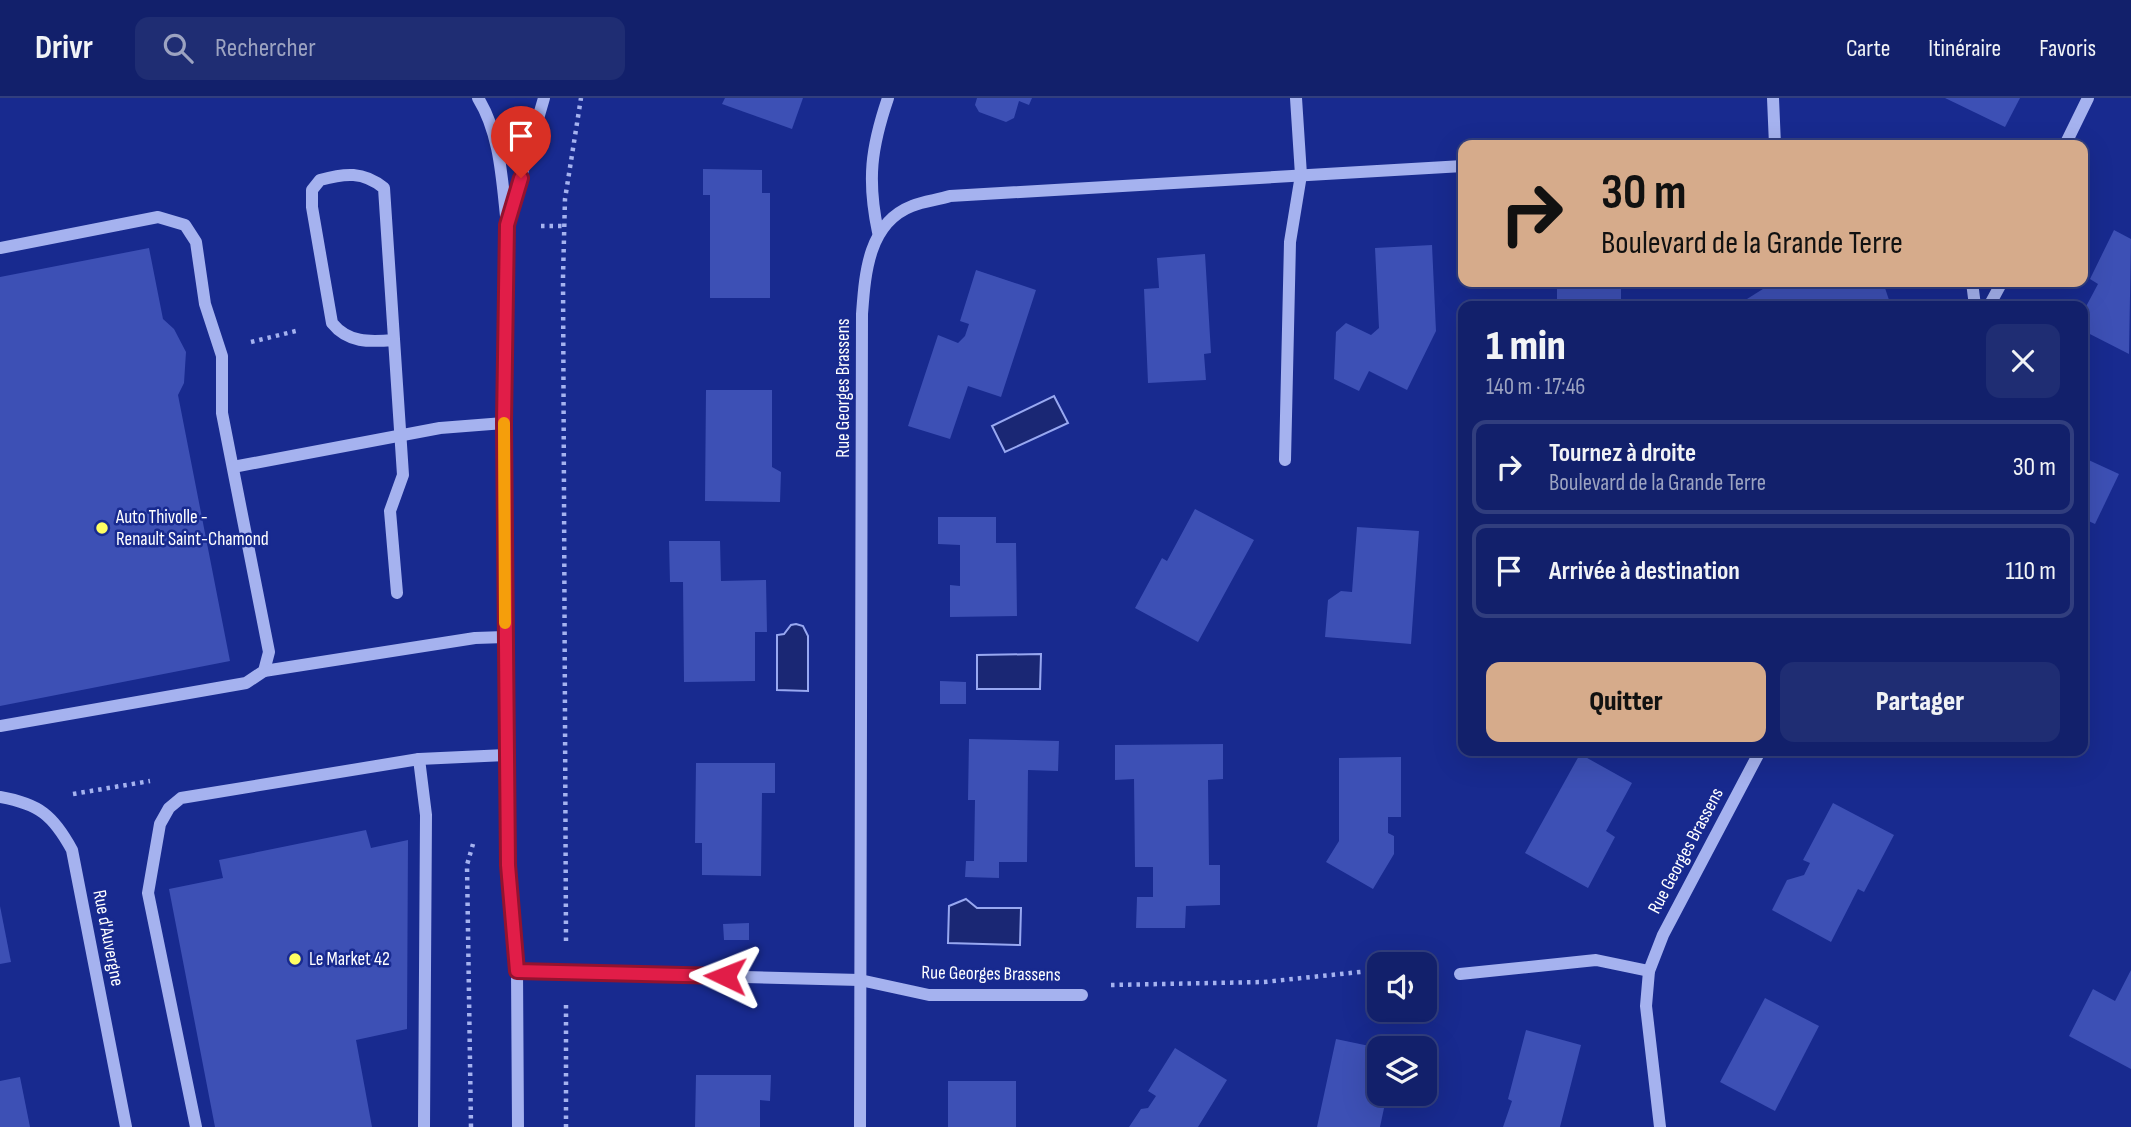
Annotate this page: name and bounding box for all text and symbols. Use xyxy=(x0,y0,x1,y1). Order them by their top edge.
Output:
search box xyxy=(135,17,625,80)
text: Drivr xyxy=(35,28,93,68)
icon: search xyxy=(159,29,197,67)
text: Rechercher xyxy=(215,33,316,64)
text: Carte xyxy=(1846,34,1890,63)
text: Itinéraire xyxy=(1928,34,2001,63)
text: Favoris xyxy=(2039,34,2096,63)
pin xyxy=(491,106,551,178)
icon: arrive xyxy=(502,117,540,155)
text: 30 m xyxy=(1601,164,1686,223)
icon: right xyxy=(1486,168,1577,259)
text: Boulevard de la Grande Terre xyxy=(1601,224,1903,263)
street label: Rue Georges Brassens xyxy=(832,318,855,458)
text: 1 min xyxy=(1486,321,1566,372)
button: close xyxy=(1986,324,2060,398)
text: 140 m · 17:46 xyxy=(1486,373,1585,401)
text: Tournez à droite xyxy=(1549,438,1696,469)
icon: right xyxy=(1490,448,1528,486)
text: 30 m xyxy=(2013,452,2056,483)
text: Boulevard de la Grande Terre xyxy=(1549,469,1766,497)
place label: Auto Thivolle - Renault Saint-Chamond xyxy=(115,506,269,551)
marker: Auto Thivolle - Renault Saint-Chamond xyxy=(94,520,110,536)
icon: arrive xyxy=(1490,552,1528,590)
text: Arrivée à destination xyxy=(1549,556,1740,587)
text: 110 m xyxy=(2005,556,2056,587)
button: Quitter xyxy=(1486,662,1766,742)
button: Partager xyxy=(1780,662,2060,742)
street label: Rue Georges Brassens xyxy=(1643,784,1729,918)
street label: Rue d'Auvergne xyxy=(87,888,129,988)
position arrow xyxy=(688,939,762,1013)
place label: Le Market 42 xyxy=(309,948,390,971)
marker: Le Market 42 xyxy=(287,951,303,967)
map controls xyxy=(1367,952,1437,1106)
button: sound xyxy=(1367,952,1437,1022)
street label: Rue Georges Brassens xyxy=(921,961,1061,987)
button: layers xyxy=(1367,1036,1437,1106)

